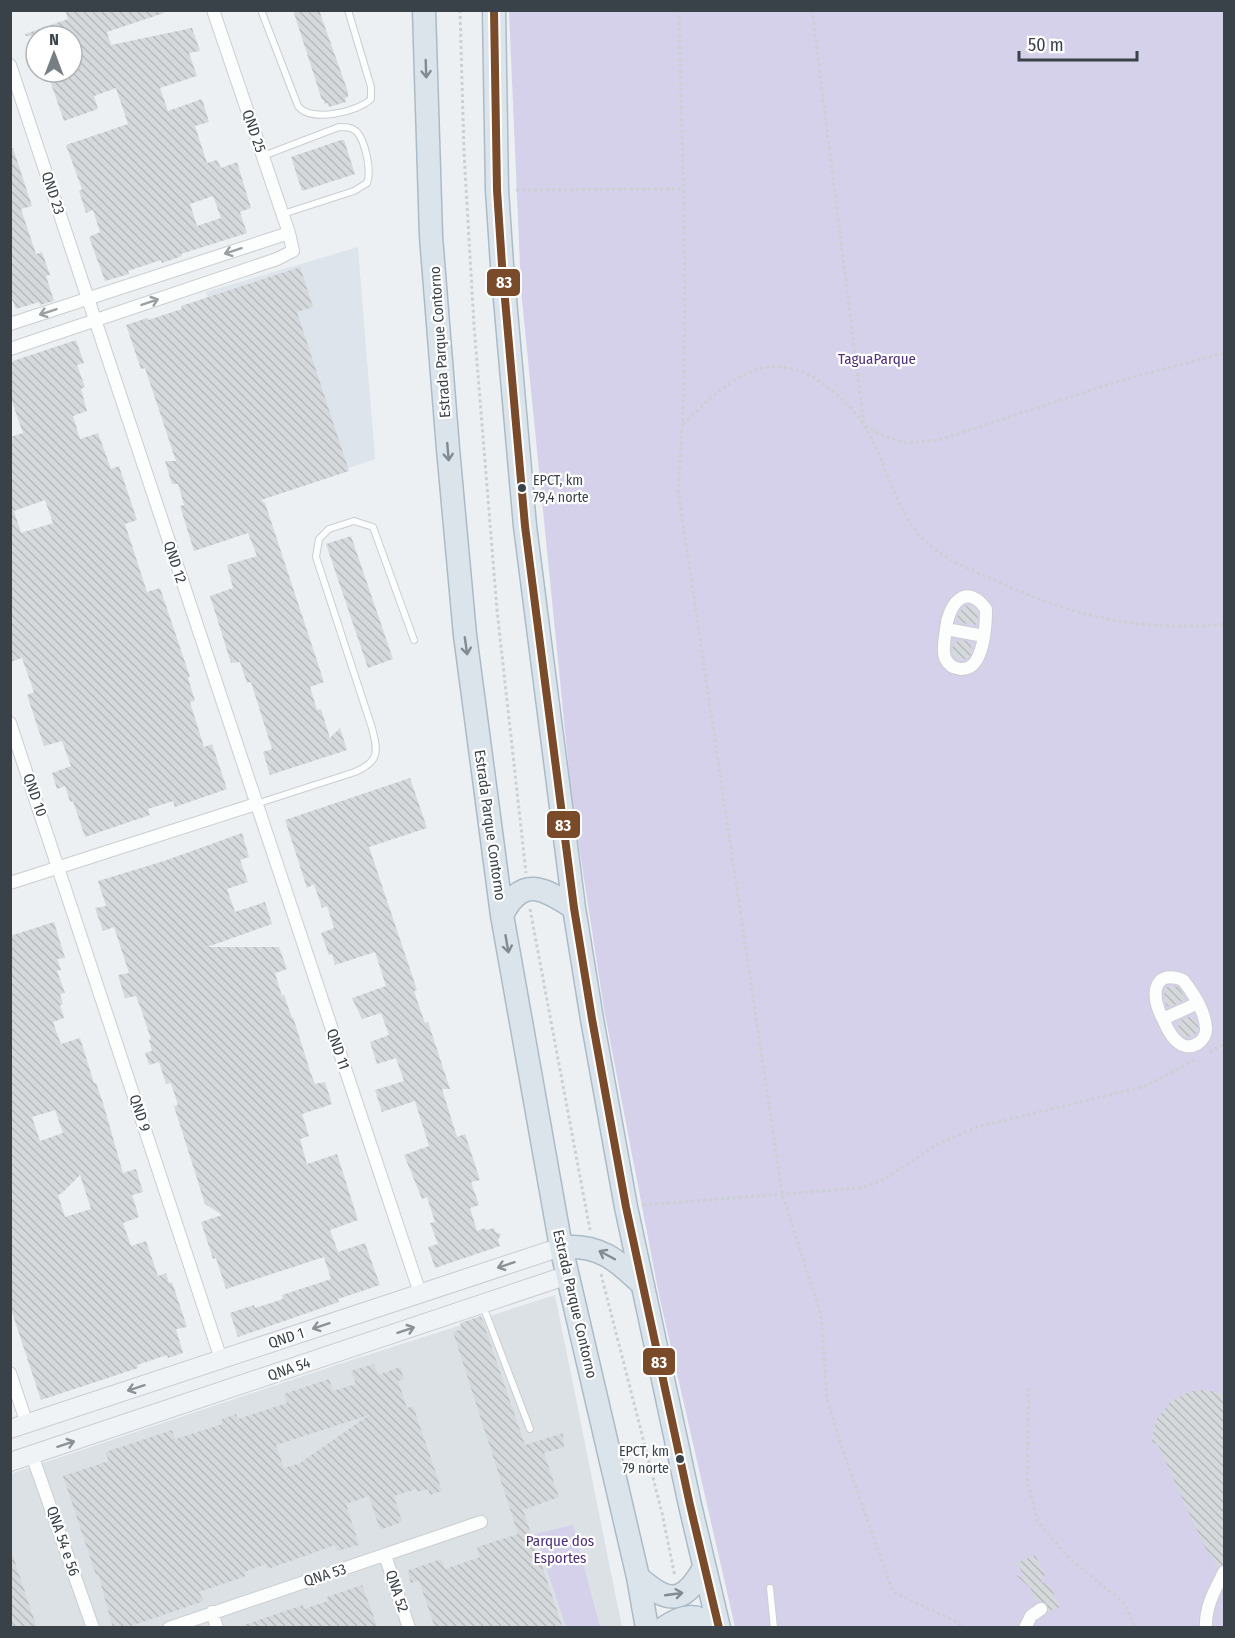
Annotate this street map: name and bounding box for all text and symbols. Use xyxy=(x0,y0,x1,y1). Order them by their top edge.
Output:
north arrow xyxy=(24,24,84,84)
scale bar xyxy=(1019,24,1138,62)
text: N xyxy=(49,30,59,49)
text: 50 m xyxy=(1028,34,1064,56)
one-way arrow xyxy=(420,58,432,78)
street label: QND 25 xyxy=(238,107,270,155)
street label: QND 23 xyxy=(38,169,68,217)
one-way arrow xyxy=(224,246,243,257)
street label: Estrada Parque Contorno xyxy=(426,265,454,418)
line badge: 83 xyxy=(486,268,521,297)
text: 83 xyxy=(496,273,512,292)
one-way arrow xyxy=(140,296,159,307)
one-way arrow xyxy=(39,307,58,318)
park label: TaguaParque xyxy=(838,350,916,368)
one-way arrow xyxy=(443,442,454,462)
place label: EPCT, km 79,4 norte xyxy=(533,472,589,506)
marker: EPCT, km 79,4 norte xyxy=(516,482,528,494)
street label: QND 12 xyxy=(160,539,190,586)
one-way arrow xyxy=(461,636,472,656)
street label: Estrada Parque Contorno xyxy=(471,748,510,902)
street label: QND 10 xyxy=(19,771,51,819)
line badge: 83 xyxy=(546,810,581,839)
text: 83 xyxy=(555,816,571,835)
one-way arrow xyxy=(501,933,512,953)
street label: QND 11 xyxy=(323,1026,353,1072)
street label: QND 9 xyxy=(126,1092,154,1134)
street label: Estrada Parque Contorno xyxy=(549,1228,601,1380)
one-way arrow xyxy=(598,1249,616,1260)
one-way arrow xyxy=(497,1260,516,1271)
one-way arrow xyxy=(312,1322,331,1333)
one-way arrow xyxy=(396,1323,415,1334)
street label: QND 1 xyxy=(266,1324,306,1352)
line badge: 83 xyxy=(642,1347,676,1376)
street label: QNA 54 xyxy=(265,1353,313,1385)
text: 83 xyxy=(651,1353,667,1372)
one-way arrow xyxy=(127,1383,146,1394)
one-way arrow xyxy=(56,1437,75,1448)
place label: EPCT, km 79 norte xyxy=(619,1443,669,1477)
marker: EPCT, km 79 norte xyxy=(674,1453,686,1465)
street label: QNA 54 e 56 xyxy=(43,1504,83,1578)
park label: Parque dos Esportes xyxy=(526,1532,594,1567)
street label: QNA 53 xyxy=(302,1560,349,1590)
street label: QNA 52 xyxy=(382,1568,412,1615)
one-way arrow xyxy=(664,1589,683,1600)

